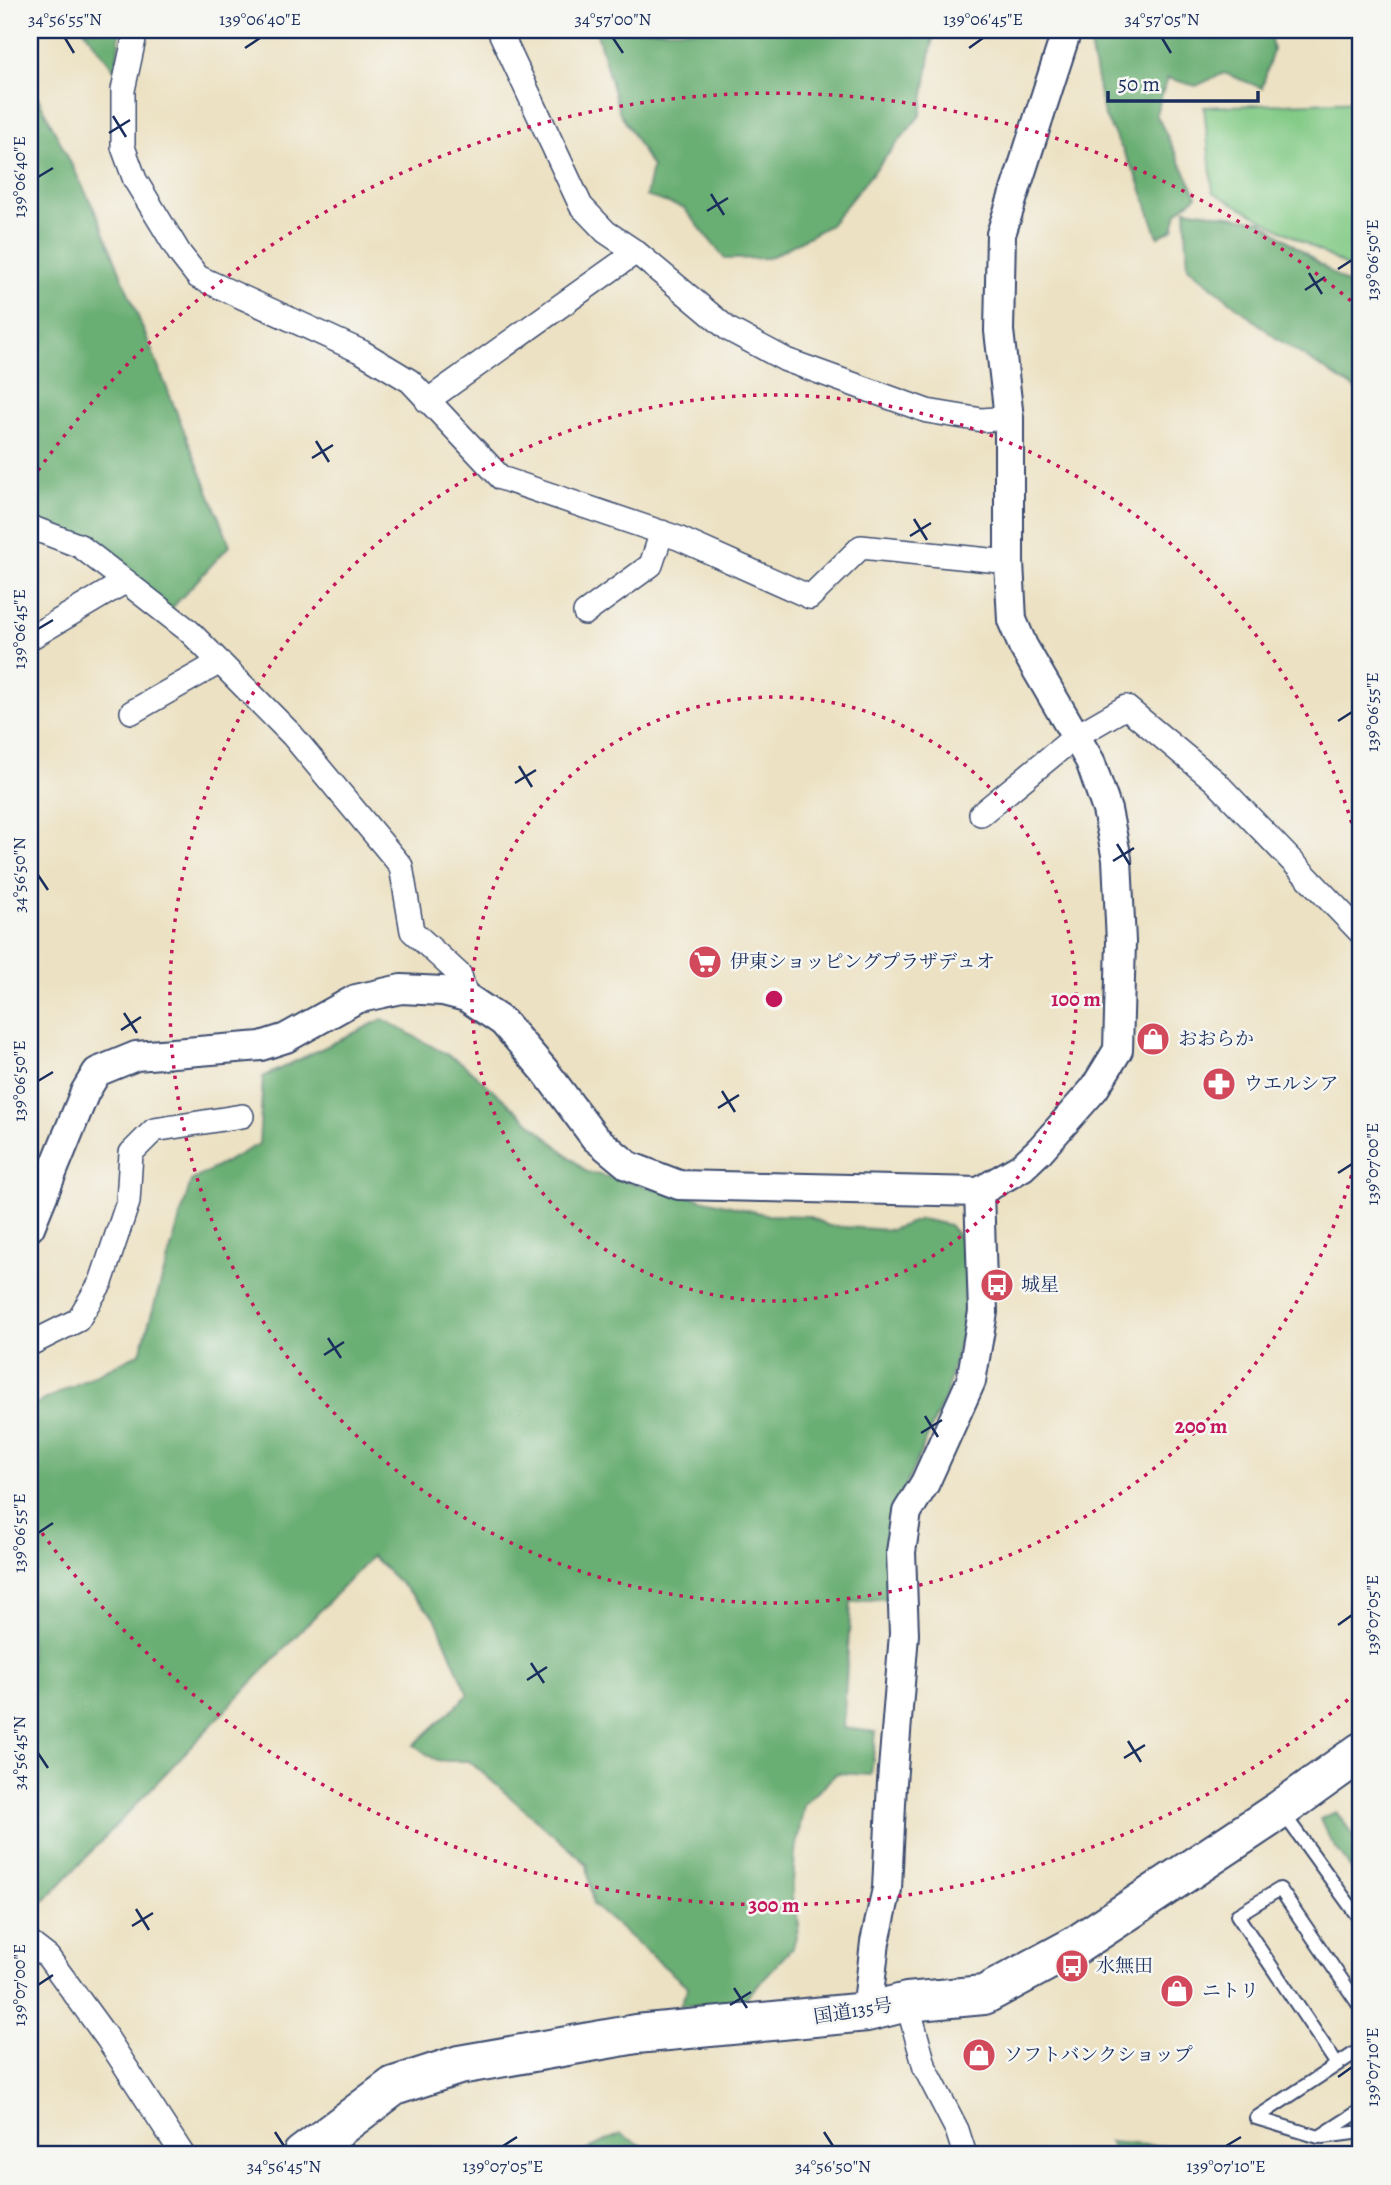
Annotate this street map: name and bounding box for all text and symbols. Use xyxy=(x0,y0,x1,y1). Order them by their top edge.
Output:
text: 34°56'55"N xyxy=(28,7,102,31)
text: 139°06'40"E xyxy=(219,7,301,31)
text: 34°57'00"N xyxy=(574,7,652,31)
text: 139°06'45"E xyxy=(943,7,1023,31)
text: 34°57'05"N xyxy=(1124,7,1200,31)
scale bar xyxy=(1108,60,1258,104)
text: 50 m xyxy=(1118,70,1160,98)
text: 139°06'40"E xyxy=(7,136,31,218)
text: 139°06'50"E xyxy=(1360,219,1384,301)
text: 139°06'45"E xyxy=(7,589,31,669)
text: 139°06'55"E xyxy=(1360,672,1384,752)
text: 34°56'50"N xyxy=(7,837,31,913)
supermarket icon: 伊東ショッピングプラザデュオ xyxy=(686,943,724,981)
place label: 伊東ショッピングプラザデュオ xyxy=(730,949,995,975)
text: 100 m xyxy=(1051,985,1101,1013)
centre of rings xyxy=(762,987,786,1011)
shop icon: おおらか xyxy=(1134,1020,1172,1058)
place label: おおらか xyxy=(1178,1026,1254,1052)
text: 139°06'50"E xyxy=(7,1040,31,1122)
pharmacy icon: ウエルシア xyxy=(1200,1065,1238,1103)
place label: ウエルシア xyxy=(1244,1071,1339,1097)
text: 139°07'00"E xyxy=(1360,1123,1384,1205)
bus stop icon: 城星 xyxy=(978,1266,1016,1304)
place label: 城星 xyxy=(1021,1272,1059,1298)
text: 200 m xyxy=(1175,1412,1228,1440)
text: 139°06'55"E xyxy=(7,1493,31,1573)
text: 139°07'05"E xyxy=(1360,1575,1384,1655)
text: 34°56'45"N xyxy=(7,1716,31,1790)
text: 300 m xyxy=(748,1891,800,1919)
text: 139°07'00"E xyxy=(7,1944,31,2026)
bus stop icon: 水無田 xyxy=(1053,1947,1091,1985)
place label: 水無田 xyxy=(1096,1953,1153,1979)
shop icon: ニトリ xyxy=(1158,1972,1196,2010)
place label: ニトリ xyxy=(1202,1978,1259,2004)
street label: 国道135号 xyxy=(812,1992,894,2030)
text: 139°07'10"E xyxy=(1360,2027,1384,2107)
shop icon: ソフトバンクショップ xyxy=(960,2036,998,2074)
place label: ソフトバンクショップ xyxy=(1004,2042,1193,2068)
text: 34°56'45"N xyxy=(247,2154,321,2178)
text: 139°07'05"E xyxy=(463,2154,543,2178)
text: 34°56'50"N xyxy=(795,2154,871,2178)
text: 139°07'10"E xyxy=(1186,2154,1266,2178)

